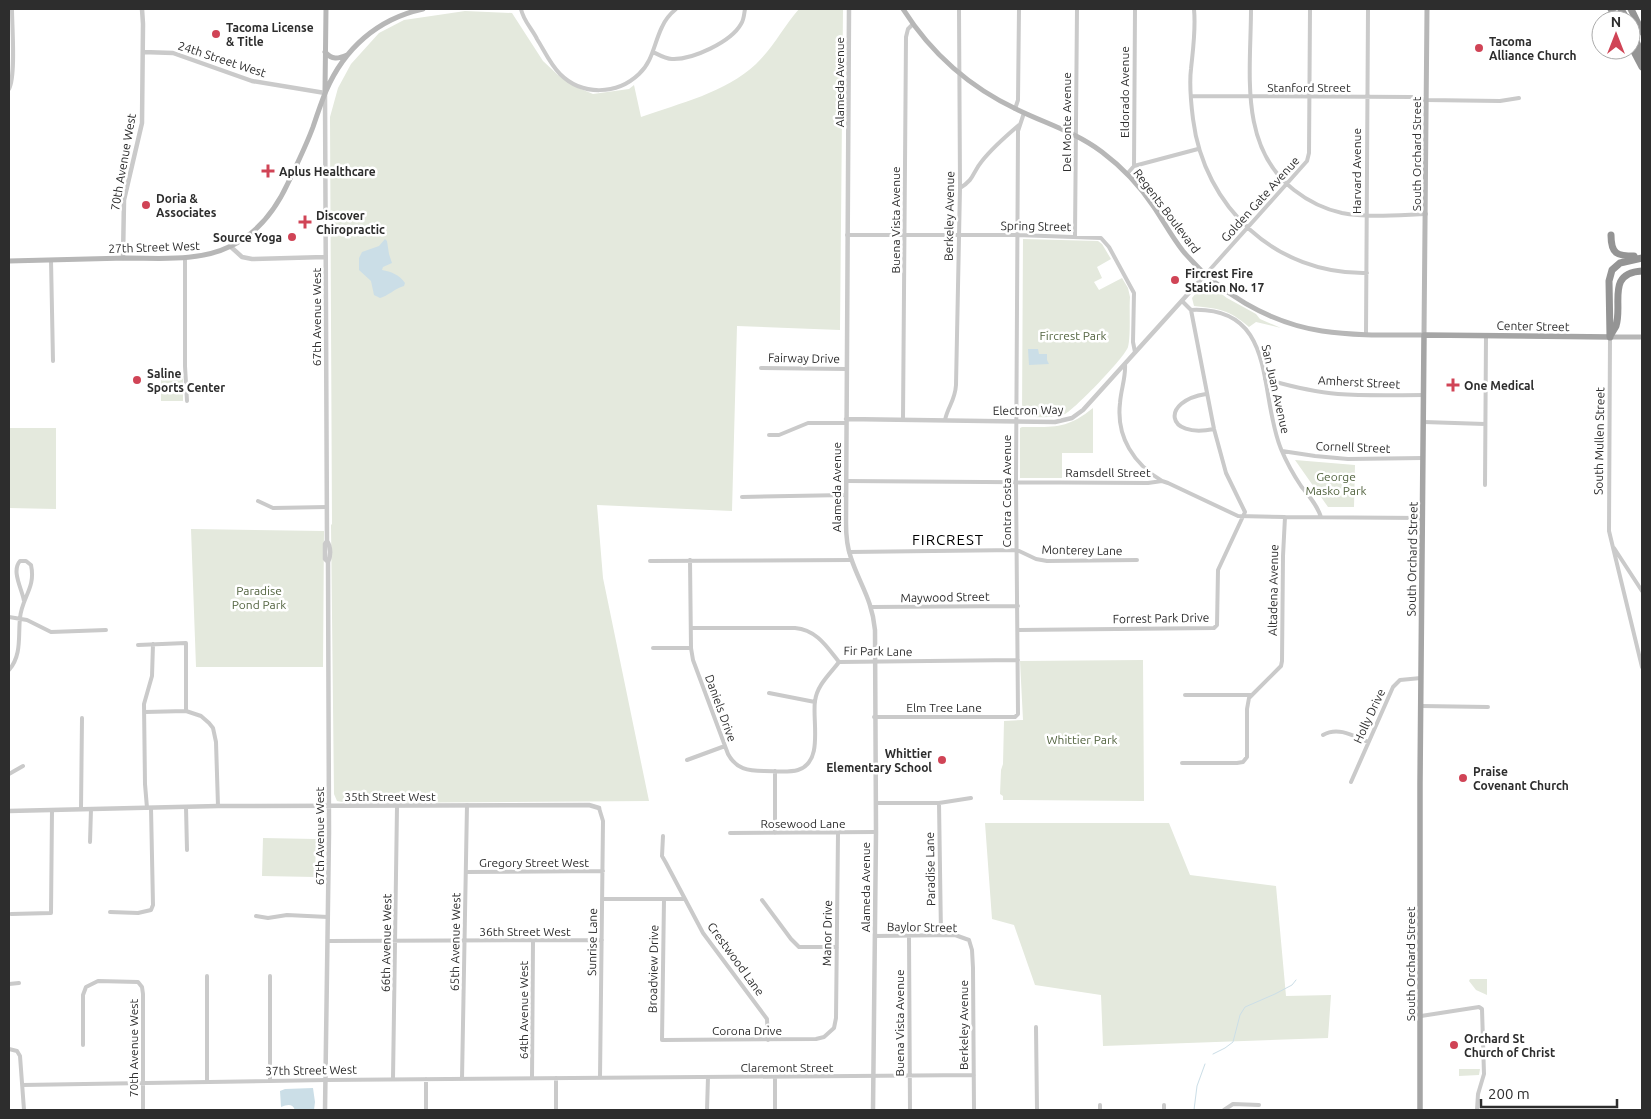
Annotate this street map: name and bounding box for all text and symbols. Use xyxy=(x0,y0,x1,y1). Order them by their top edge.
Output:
north arrow xyxy=(1591,10,1641,60)
text: N xyxy=(1611,14,1621,30)
place label: Tacoma License & Title xyxy=(226,21,314,48)
marker: Tacoma License & Title xyxy=(210,28,222,40)
place label: Tacoma Alliance Church xyxy=(1489,35,1576,62)
street label: Alameda Avenue xyxy=(833,37,846,127)
street label: 24th Street West xyxy=(176,39,268,79)
marker: Tacoma Alliance Church xyxy=(1473,42,1485,54)
street label: Eldorado Avenue xyxy=(1118,46,1131,138)
street label: Del Monte Avenue xyxy=(1060,72,1073,172)
street label: Stanford Street xyxy=(1267,81,1351,94)
street label: South Orchard Street xyxy=(1410,96,1423,211)
street label: 70th Avenue West xyxy=(108,112,138,212)
street label: Harvard Avenue xyxy=(1350,128,1363,214)
street label: Golden Gate Avenue xyxy=(1218,154,1302,244)
marker: Aplus Healthcare xyxy=(261,164,275,178)
place label: Aplus Healthcare xyxy=(279,165,376,178)
street label: Buena Vista Avenue xyxy=(889,166,902,274)
street label: Regents Boulevard xyxy=(1131,166,1203,256)
street label: Berkeley Avenue xyxy=(942,171,956,261)
place label: Doria & Associates xyxy=(156,192,217,219)
marker: Doria & Associates xyxy=(140,199,152,211)
place label: Discover Chiropractic xyxy=(316,209,385,236)
marker: Discover Chiropractic xyxy=(298,215,312,229)
street label: Spring Street xyxy=(1001,219,1072,233)
place label: Source Yoga xyxy=(213,231,282,244)
marker: Source Yoga xyxy=(286,231,298,243)
street label: 27th Street West xyxy=(108,239,200,255)
street label: 67th Avenue West xyxy=(310,267,323,366)
place label: Fircrest Fire Station No. 17 xyxy=(1185,267,1264,294)
marker: Fircrest Fire Station No. 17 xyxy=(1169,274,1181,286)
street label: Center Street xyxy=(1496,319,1570,333)
park label: Fircrest Park xyxy=(1039,329,1107,342)
street label: San Juan Avenue xyxy=(1259,343,1293,435)
street label: Fairway Drive xyxy=(768,351,840,365)
place label: Saline Sports Center xyxy=(147,367,225,394)
street label: Amherst Street xyxy=(1318,373,1401,391)
marker: Saline Sports Center xyxy=(131,374,143,386)
marker: One Medical xyxy=(1446,378,1460,392)
place label: One Medical xyxy=(1464,379,1535,392)
street label: South Mullen Street xyxy=(1592,387,1606,495)
street label: Electron Way xyxy=(993,403,1064,417)
street label: Contra Costa Avenue xyxy=(1000,435,1013,548)
street label: Cornell Street xyxy=(1315,439,1391,455)
street label: Alameda Avenue xyxy=(830,442,843,532)
street label: Ramsdell Street xyxy=(1065,466,1151,479)
park label: George Masko Park xyxy=(1305,470,1367,497)
street label: South Orchard Street xyxy=(1404,501,1420,616)
district label: FIRCREST xyxy=(912,531,984,548)
street label: Monterey Lane xyxy=(1041,543,1123,557)
street label: Altadena Avenue xyxy=(1266,544,1280,636)
park label: Paradise Pond Park xyxy=(232,584,286,611)
street label: Maywood Street xyxy=(900,590,990,604)
street label: Forrest Park Drive xyxy=(1113,611,1209,625)
street label: Fir Park Lane xyxy=(843,644,913,658)
street label: Daniels Drive xyxy=(703,673,739,743)
street label: Holly Drive xyxy=(1351,687,1387,745)
street label: Elm Tree Lane xyxy=(906,701,982,714)
park label: Whittier Park xyxy=(1047,733,1117,746)
place label: Whittier Elementary School xyxy=(826,747,932,774)
marker: Whittier Elementary School xyxy=(936,754,948,766)
place label: Praise Covenant Church xyxy=(1473,765,1569,792)
marker: Praise Covenant Church xyxy=(1457,772,1469,784)
street label: 67th Avenue West xyxy=(313,786,326,885)
street label: 35th Street West xyxy=(344,790,436,803)
street label: Rosewood Lane xyxy=(760,817,846,830)
street label: Paradise Lane xyxy=(923,832,937,906)
street label: Alameda Avenue xyxy=(859,842,872,932)
street label: Gregory Street West xyxy=(479,856,589,869)
street label: 65th Avenue West xyxy=(448,892,462,991)
street label: 66th Avenue West xyxy=(379,893,393,992)
street label: Manor Drive xyxy=(820,900,834,966)
street label: South Orchard Street xyxy=(1404,906,1417,1021)
street label: Sunrise Lane xyxy=(585,908,599,976)
street label: Crestwood Lane xyxy=(705,920,767,998)
street label: Baylor Street xyxy=(887,920,958,934)
street label: 36th Street West xyxy=(479,925,571,938)
street label: Broadview Drive xyxy=(646,925,660,1013)
street label: 64th Avenue West xyxy=(517,960,530,1059)
street label: Buena Vista Avenue xyxy=(893,969,906,1077)
street label: Berkeley Avenue xyxy=(957,980,970,1070)
street label: 70th Avenue West xyxy=(127,998,140,1097)
street label: Corona Drive xyxy=(712,1024,782,1037)
place label: Orchard St Church of Christ xyxy=(1464,1032,1555,1059)
marker: Orchard St Church of Christ xyxy=(1448,1039,1460,1051)
street label: Claremont Street xyxy=(740,1061,834,1074)
street label: 37th Street West xyxy=(265,1063,357,1077)
scale bar xyxy=(1481,1076,1617,1108)
text: 200 m xyxy=(1488,1085,1530,1102)

